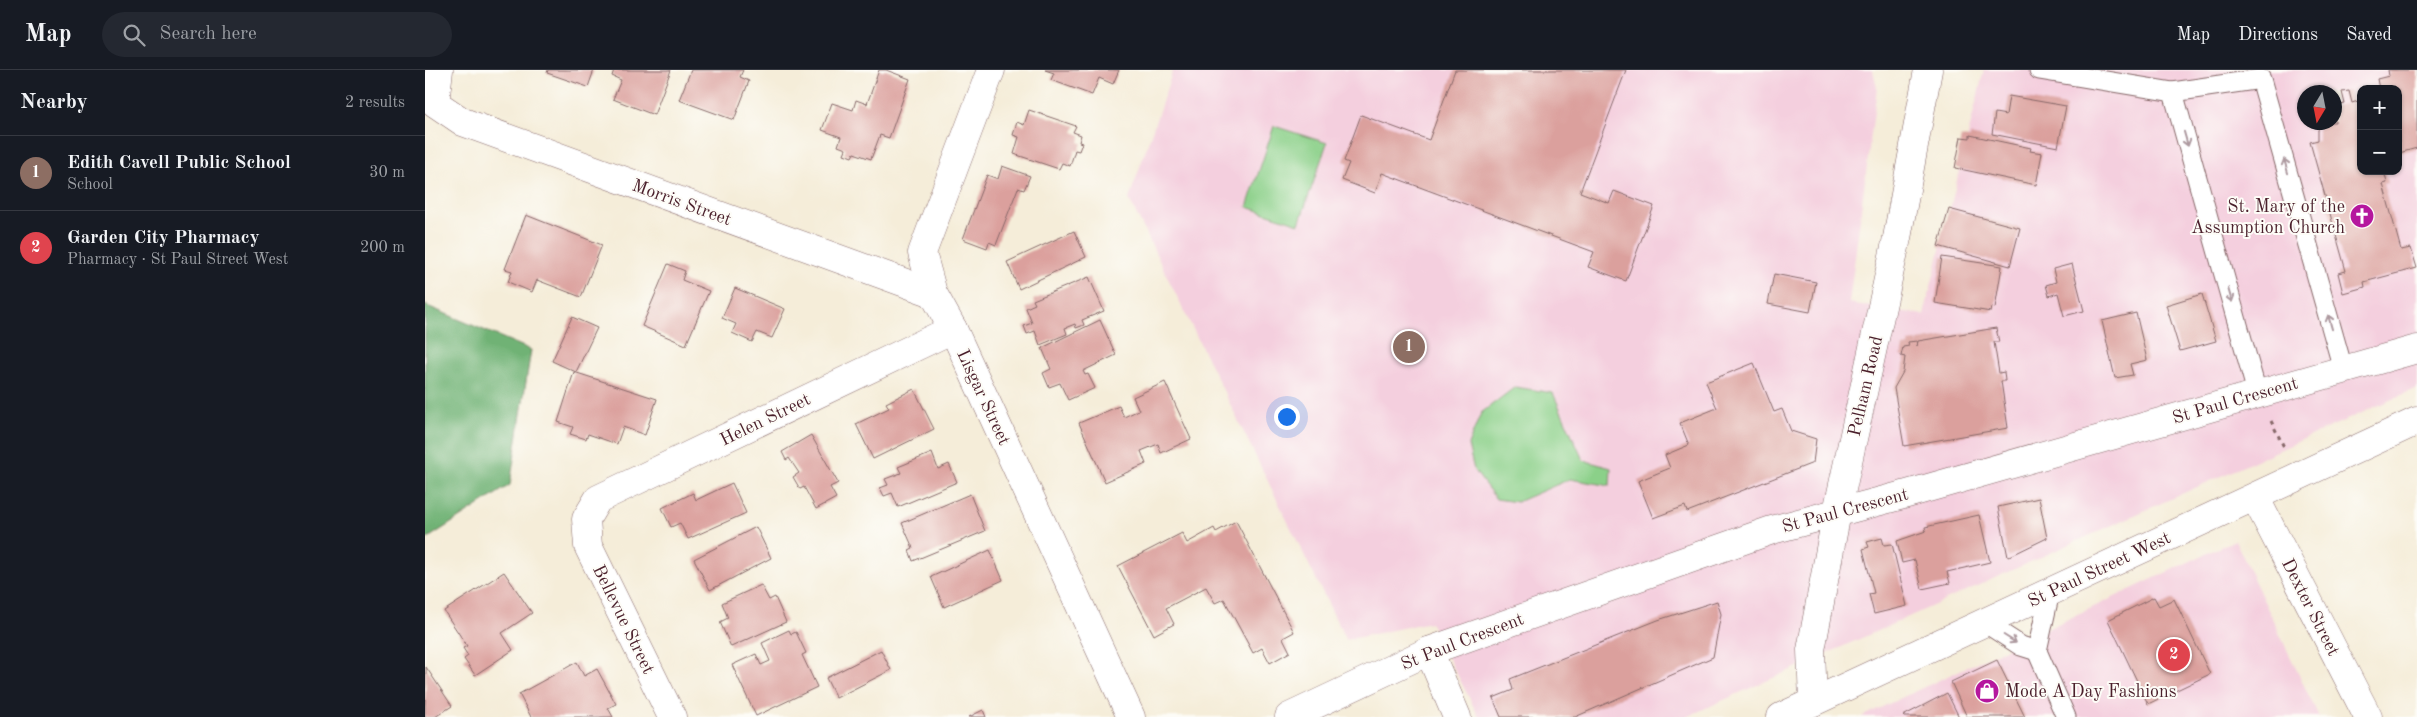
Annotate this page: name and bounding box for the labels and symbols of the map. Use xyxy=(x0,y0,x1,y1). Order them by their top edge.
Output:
north arrow xyxy=(2297,85,2342,130)
one-way arrow xyxy=(2182,130,2191,146)
one-way arrow xyxy=(2280,158,2290,174)
street label: Morris Street xyxy=(630,177,734,229)
place label: St. Mary of the Assumption Church xyxy=(2191,198,2345,237)
church icon: St. Mary of the Assumption Church xyxy=(2349,203,2375,229)
one-way arrow xyxy=(2225,287,2235,303)
one-way arrow xyxy=(2325,315,2334,331)
pin: 1 xyxy=(1393,328,1425,366)
street label: Pelham Road xyxy=(1846,334,1886,438)
street label: Lisgar Street xyxy=(953,347,1013,448)
street label: St Paul Crescent xyxy=(2170,374,2300,428)
street label: Helen Street xyxy=(717,390,813,449)
your location xyxy=(1274,404,1300,430)
street label: St Paul Crescent xyxy=(1780,485,1910,536)
street label: St Paul Street West xyxy=(2025,529,2173,611)
street label: Dexter Street xyxy=(2278,556,2342,659)
street label: Bellevue Street xyxy=(589,562,657,677)
street label: St Paul Crescent xyxy=(1398,610,1526,674)
one-way arrow xyxy=(2002,634,2016,644)
pin: 2 xyxy=(2158,636,2190,674)
shop icon: Mode A Day Fashions xyxy=(1974,678,2000,704)
place label: Mode A Day Fashions xyxy=(2005,683,2177,701)

